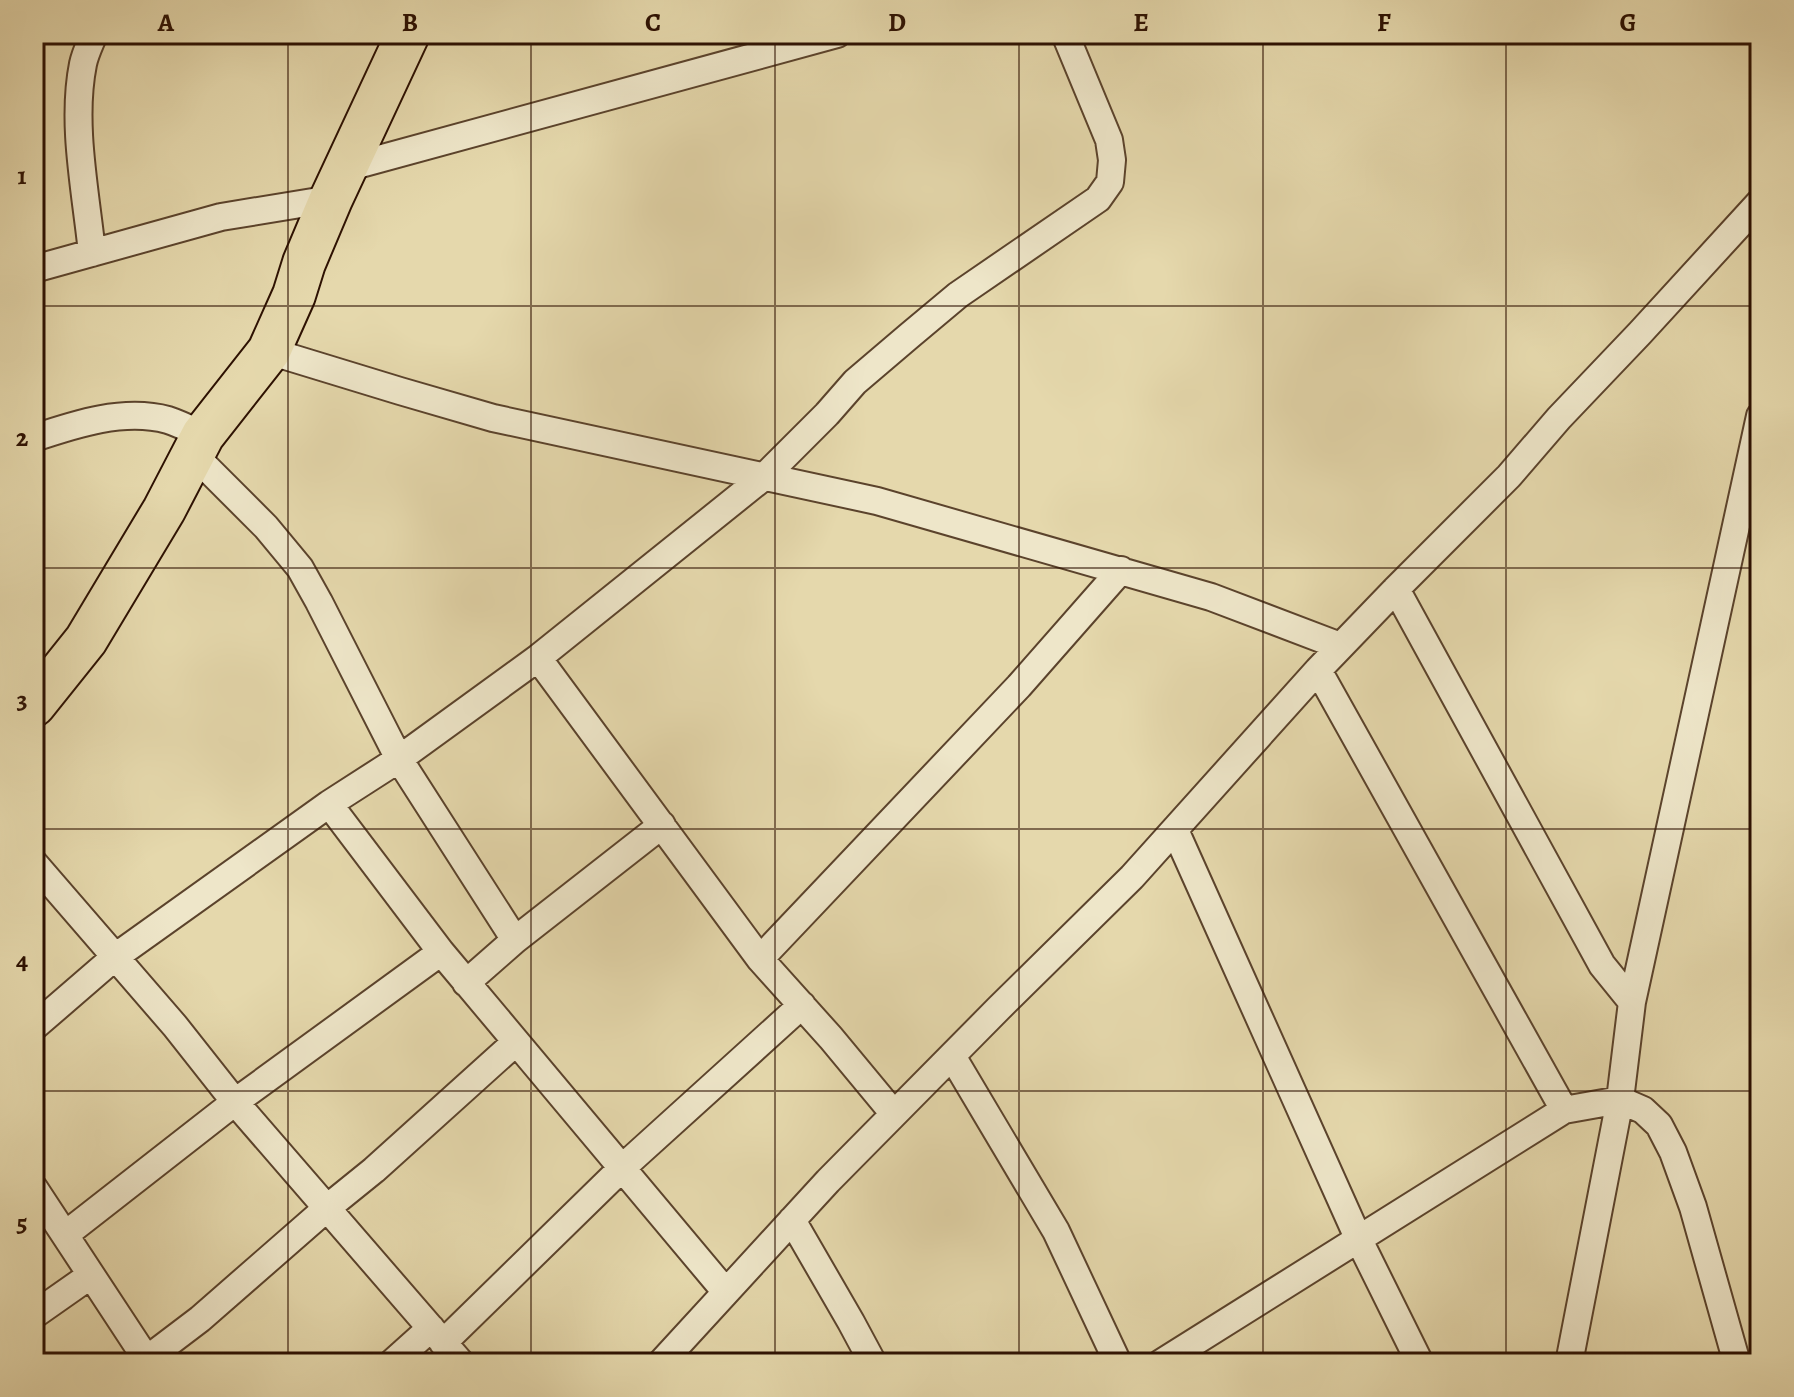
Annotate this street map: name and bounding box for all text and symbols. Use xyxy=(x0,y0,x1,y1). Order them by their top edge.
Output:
text: A xyxy=(157,5,175,40)
text: B xyxy=(402,5,418,40)
text: C xyxy=(645,5,661,40)
text: D xyxy=(888,5,906,40)
text: E xyxy=(1133,5,1149,40)
text: F xyxy=(1377,5,1391,40)
text: G xyxy=(1619,5,1637,40)
text: 1 xyxy=(17,158,27,193)
text: 2 xyxy=(16,420,29,455)
text: 3 xyxy=(16,682,28,717)
text: 4 xyxy=(16,943,28,978)
text: 5 xyxy=(16,1205,28,1240)

